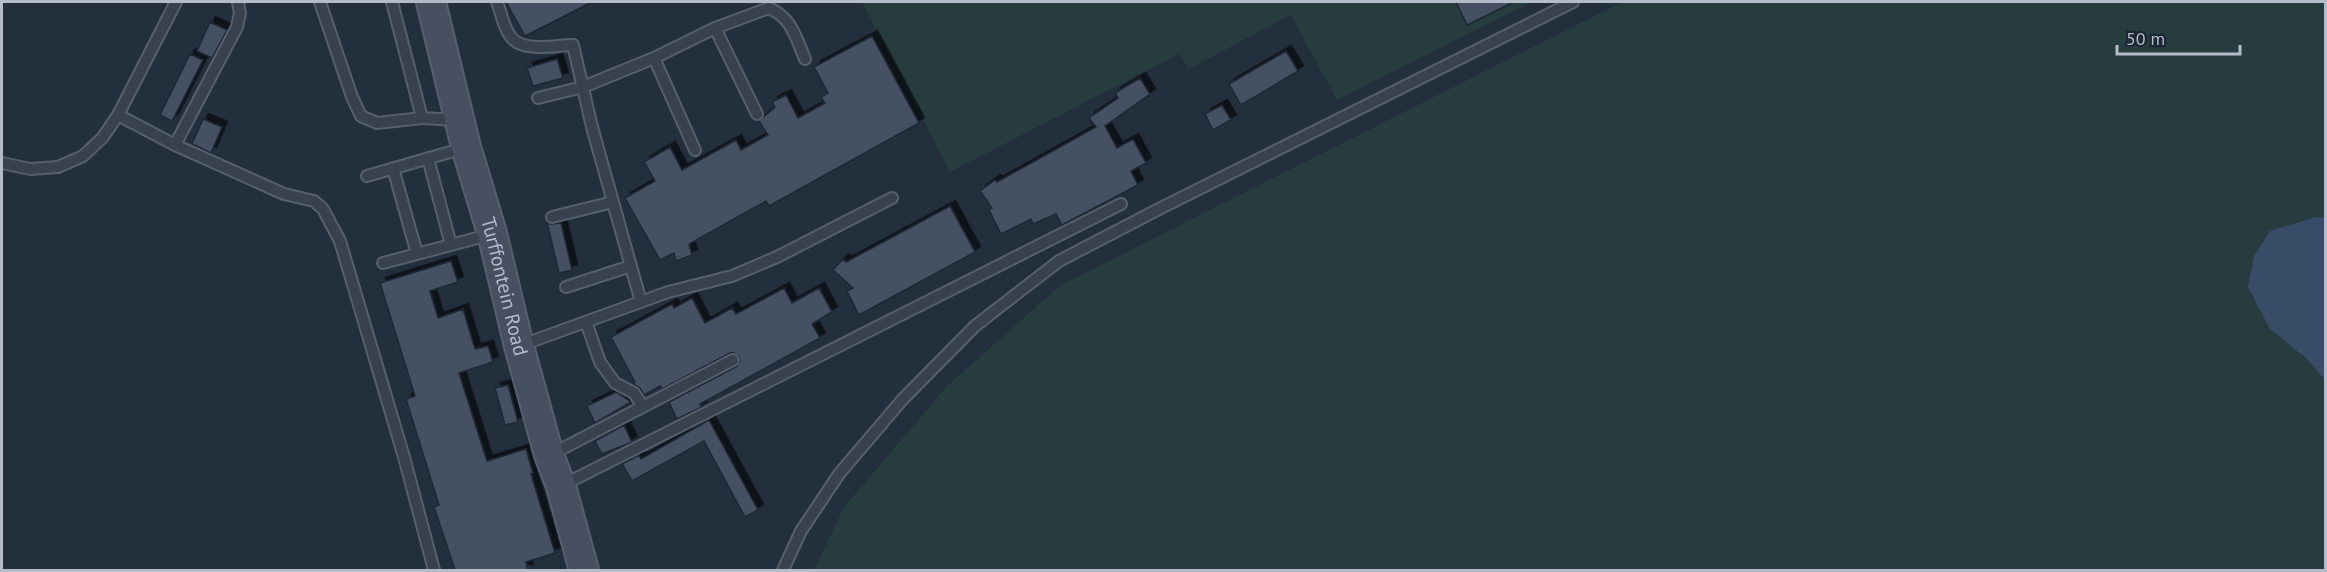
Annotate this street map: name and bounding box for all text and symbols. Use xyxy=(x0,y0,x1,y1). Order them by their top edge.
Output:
scale bar xyxy=(2117,18,2240,56)
text: 50 m xyxy=(2126,27,2165,50)
street label: Turffontein Road xyxy=(475,214,534,359)

